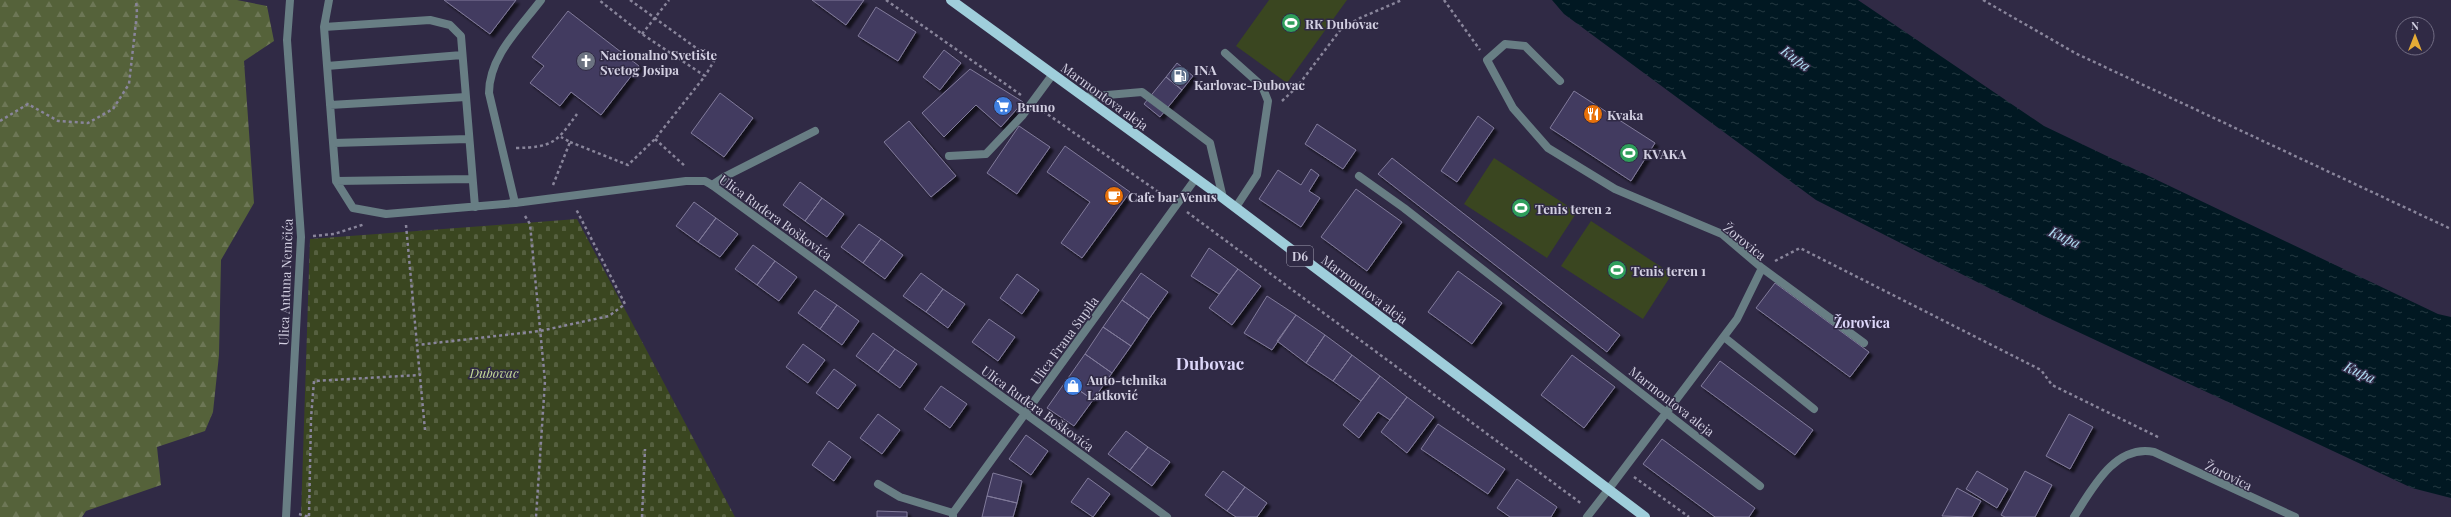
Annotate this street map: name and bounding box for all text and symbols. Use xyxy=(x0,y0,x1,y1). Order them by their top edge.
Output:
sports icon: RK Dubovac xyxy=(1280,12,1302,34)
place label: RK Dubovac xyxy=(1305,15,1379,32)
north arrow xyxy=(2395,16,2435,56)
text: N xyxy=(2411,18,2419,33)
water label: Kupa xyxy=(1776,40,1815,75)
place label: Nacionalno Svetište Svetog Josipa xyxy=(600,46,718,78)
church icon: Nacionalno Svetište Svetog Josipa xyxy=(575,50,597,72)
street label: Marmontova aleja xyxy=(1058,59,1152,134)
place label: INA Karlovac-Dubovac xyxy=(1194,61,1305,93)
fuel station icon: INA Karlovac-Dubovac xyxy=(1169,65,1191,87)
supermarket icon: Bruno xyxy=(992,95,1014,117)
place label: Bruno xyxy=(1017,98,1055,115)
restaurant icon: Kvaka xyxy=(1582,103,1604,125)
place label: Kvaka xyxy=(1607,106,1644,123)
sports icon: KVAKA xyxy=(1618,142,1640,164)
place label: KVAKA xyxy=(1643,145,1687,162)
street label: Ulica Ruđera Boškovića xyxy=(716,170,836,264)
cafe icon: Cafe bar Venus xyxy=(1103,185,1125,207)
place label: Cafe bar Venus xyxy=(1128,188,1217,205)
sports icon: Tenis teren 2 xyxy=(1510,197,1532,219)
place label: Tenis teren 2 xyxy=(1535,200,1612,217)
street label: Ulica Antuna Nemčića xyxy=(274,218,296,346)
street label: Žorovica xyxy=(1720,219,1770,264)
water label: Kupa xyxy=(2045,221,2084,252)
road number: D6 xyxy=(1287,246,1313,266)
street label: Marmontova aleja xyxy=(1318,251,1412,327)
sports icon: Tenis teren 1 xyxy=(1606,259,1628,281)
place label: Tenis teren 1 xyxy=(1631,262,1706,279)
street label: Ulica Frana Supila xyxy=(1026,292,1102,388)
district label: Žorovica xyxy=(1834,313,1891,332)
district label: Dubovac xyxy=(1176,352,1244,374)
water label: Kupa xyxy=(2340,356,2379,387)
street label: Ulica Ruđera Boškovića xyxy=(978,361,1098,455)
street label: Marmontova aleja xyxy=(1626,362,1719,440)
park label: Dubovac xyxy=(468,364,519,381)
place label: Auto-tehnika Latković xyxy=(1086,371,1167,403)
shop icon: Auto-tehnika Latković xyxy=(1062,375,1084,397)
street label: Žorovica xyxy=(2203,456,2256,494)

